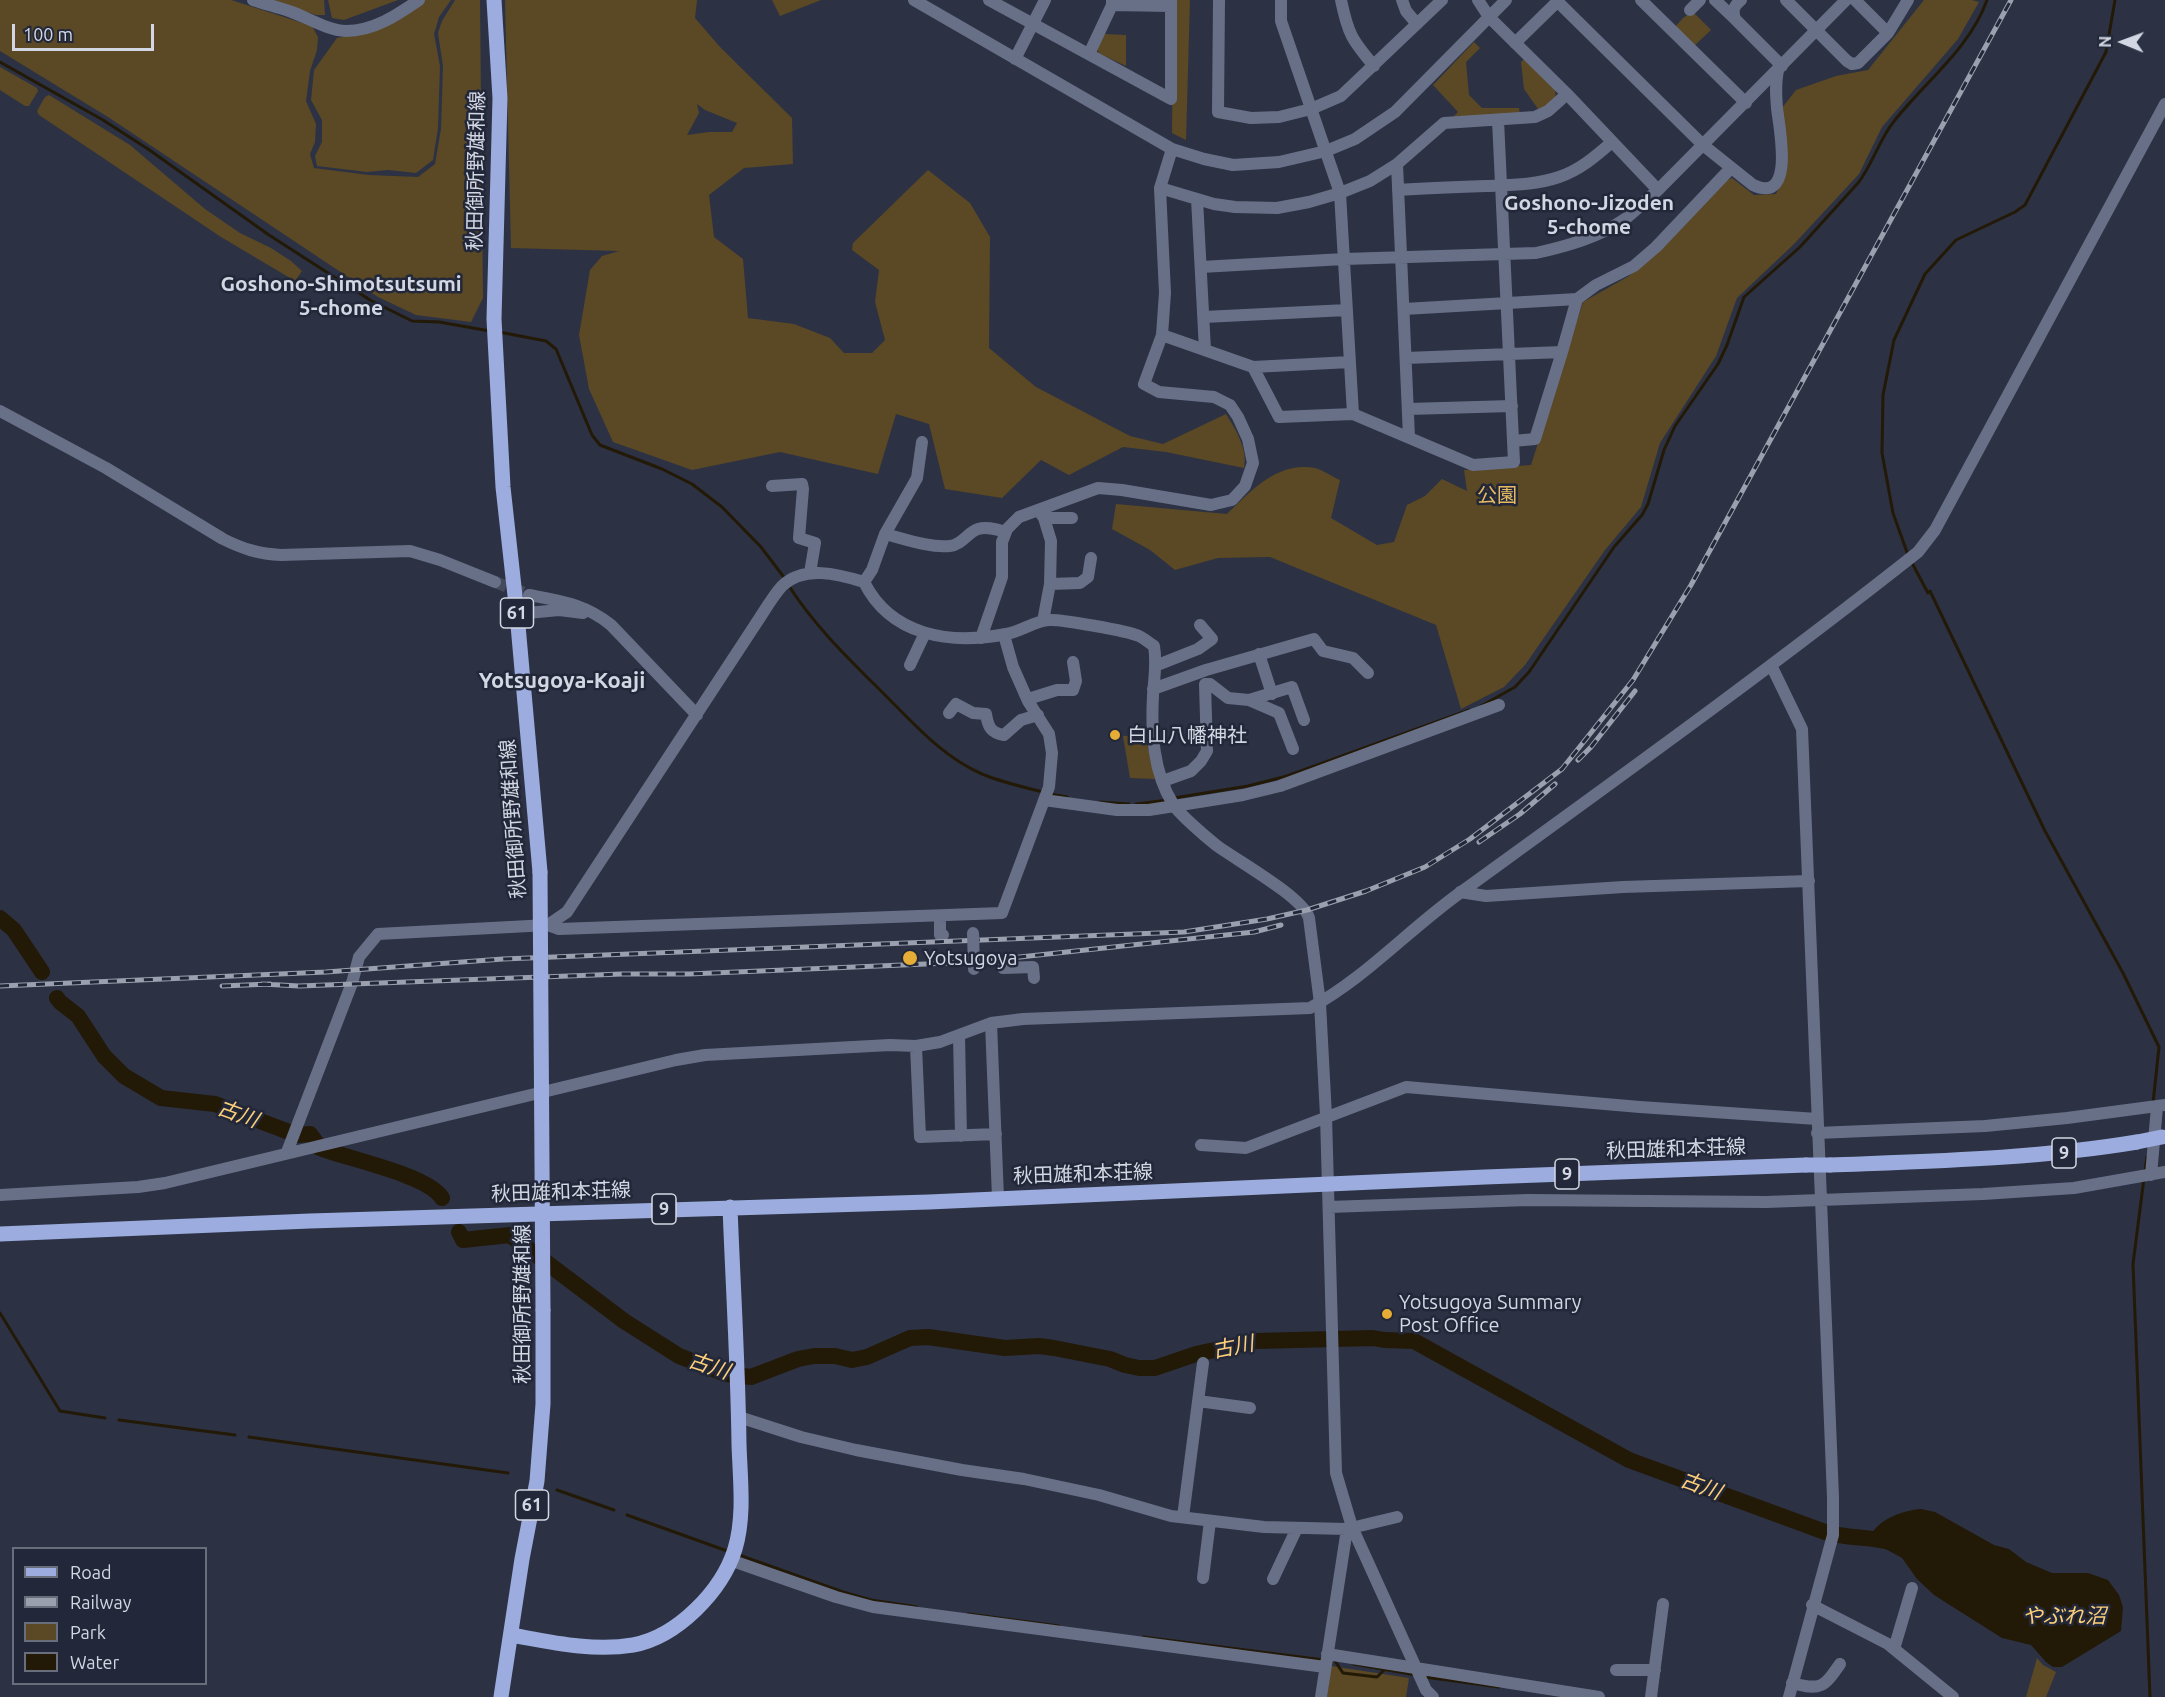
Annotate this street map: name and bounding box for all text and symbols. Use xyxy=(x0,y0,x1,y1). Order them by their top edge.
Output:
scale bar xyxy=(15,12,158,50)
north arrow xyxy=(2093,12,2153,72)
text: 100 m xyxy=(23,24,73,44)
text: N xyxy=(2096,36,2114,48)
street label: 秋田御所野雄和線 xyxy=(463,91,489,251)
district label: Goshono-Jizoden 5-chome xyxy=(1504,190,1674,240)
district label: Goshono-Shimotsutsumi 5-chome xyxy=(220,271,462,321)
park label: 公園 xyxy=(1477,483,1517,507)
road number: 61 xyxy=(500,598,534,628)
district label: Yotsugoya-Koaji xyxy=(479,668,645,694)
place label: 白山八幡神社 xyxy=(1127,723,1247,747)
marker: 白山八幡神社 xyxy=(1108,728,1122,742)
street label: 秋田御所野雄和線 xyxy=(495,738,531,900)
place label: Yotsugoya xyxy=(924,946,1017,970)
marker: Yotsugoya xyxy=(901,949,919,967)
water label: 古川 xyxy=(214,1095,262,1133)
street label: 秋田雄和本荘線 xyxy=(1606,1135,1746,1163)
road number: 9 xyxy=(2052,1138,2076,1168)
road number: 9 xyxy=(1555,1159,1579,1189)
street label: 秋田雄和本荘線 xyxy=(1013,1160,1153,1188)
street label: 秋田雄和本荘線 xyxy=(491,1178,631,1206)
road number: 9 xyxy=(652,1194,676,1224)
street label: 秋田御所野雄和線 xyxy=(510,1224,534,1384)
place label: Yotsugoya Summary Post Office xyxy=(1399,1290,1581,1337)
marker: Yotsugoya Summary Post Office xyxy=(1380,1307,1394,1321)
water label: 古川 xyxy=(1210,1331,1256,1363)
water label: 古川 xyxy=(685,1348,733,1384)
water label: 古川 xyxy=(1677,1467,1725,1505)
road number: 61 xyxy=(516,1490,548,1520)
legend xyxy=(12,1547,207,1685)
text: Road xyxy=(70,1562,112,1582)
text: Railway xyxy=(70,1592,131,1612)
water label: やぶれ沼 xyxy=(2022,1603,2106,1629)
text: Park xyxy=(70,1622,106,1642)
text: Water xyxy=(70,1652,119,1672)

